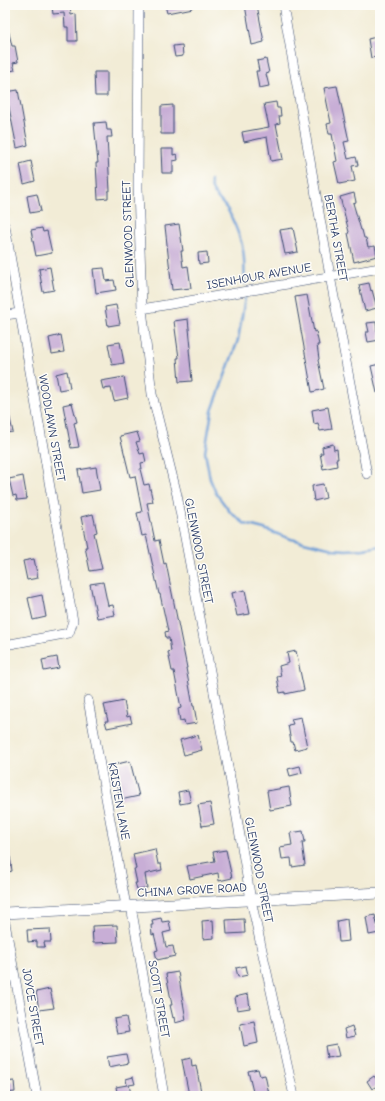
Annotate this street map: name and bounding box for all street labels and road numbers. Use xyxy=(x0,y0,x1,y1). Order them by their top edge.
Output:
street label: GLENWOOD STREET xyxy=(119,179,137,288)
street label: BERTHA STREET xyxy=(321,193,351,284)
street label: ISENHOUR AVENUE xyxy=(206,260,312,292)
street label: WOODLAWN STREET xyxy=(36,373,68,483)
street label: GLENWOOD STREET xyxy=(182,497,216,606)
street label: KRISTEN LANE xyxy=(105,761,133,841)
street label: GLENWOOD STREET xyxy=(242,816,276,925)
street label: CHINA GROVE ROAD xyxy=(137,880,247,900)
street label: SCOTT STREET xyxy=(145,959,173,1040)
street label: JOYCE STREET xyxy=(19,967,47,1048)

